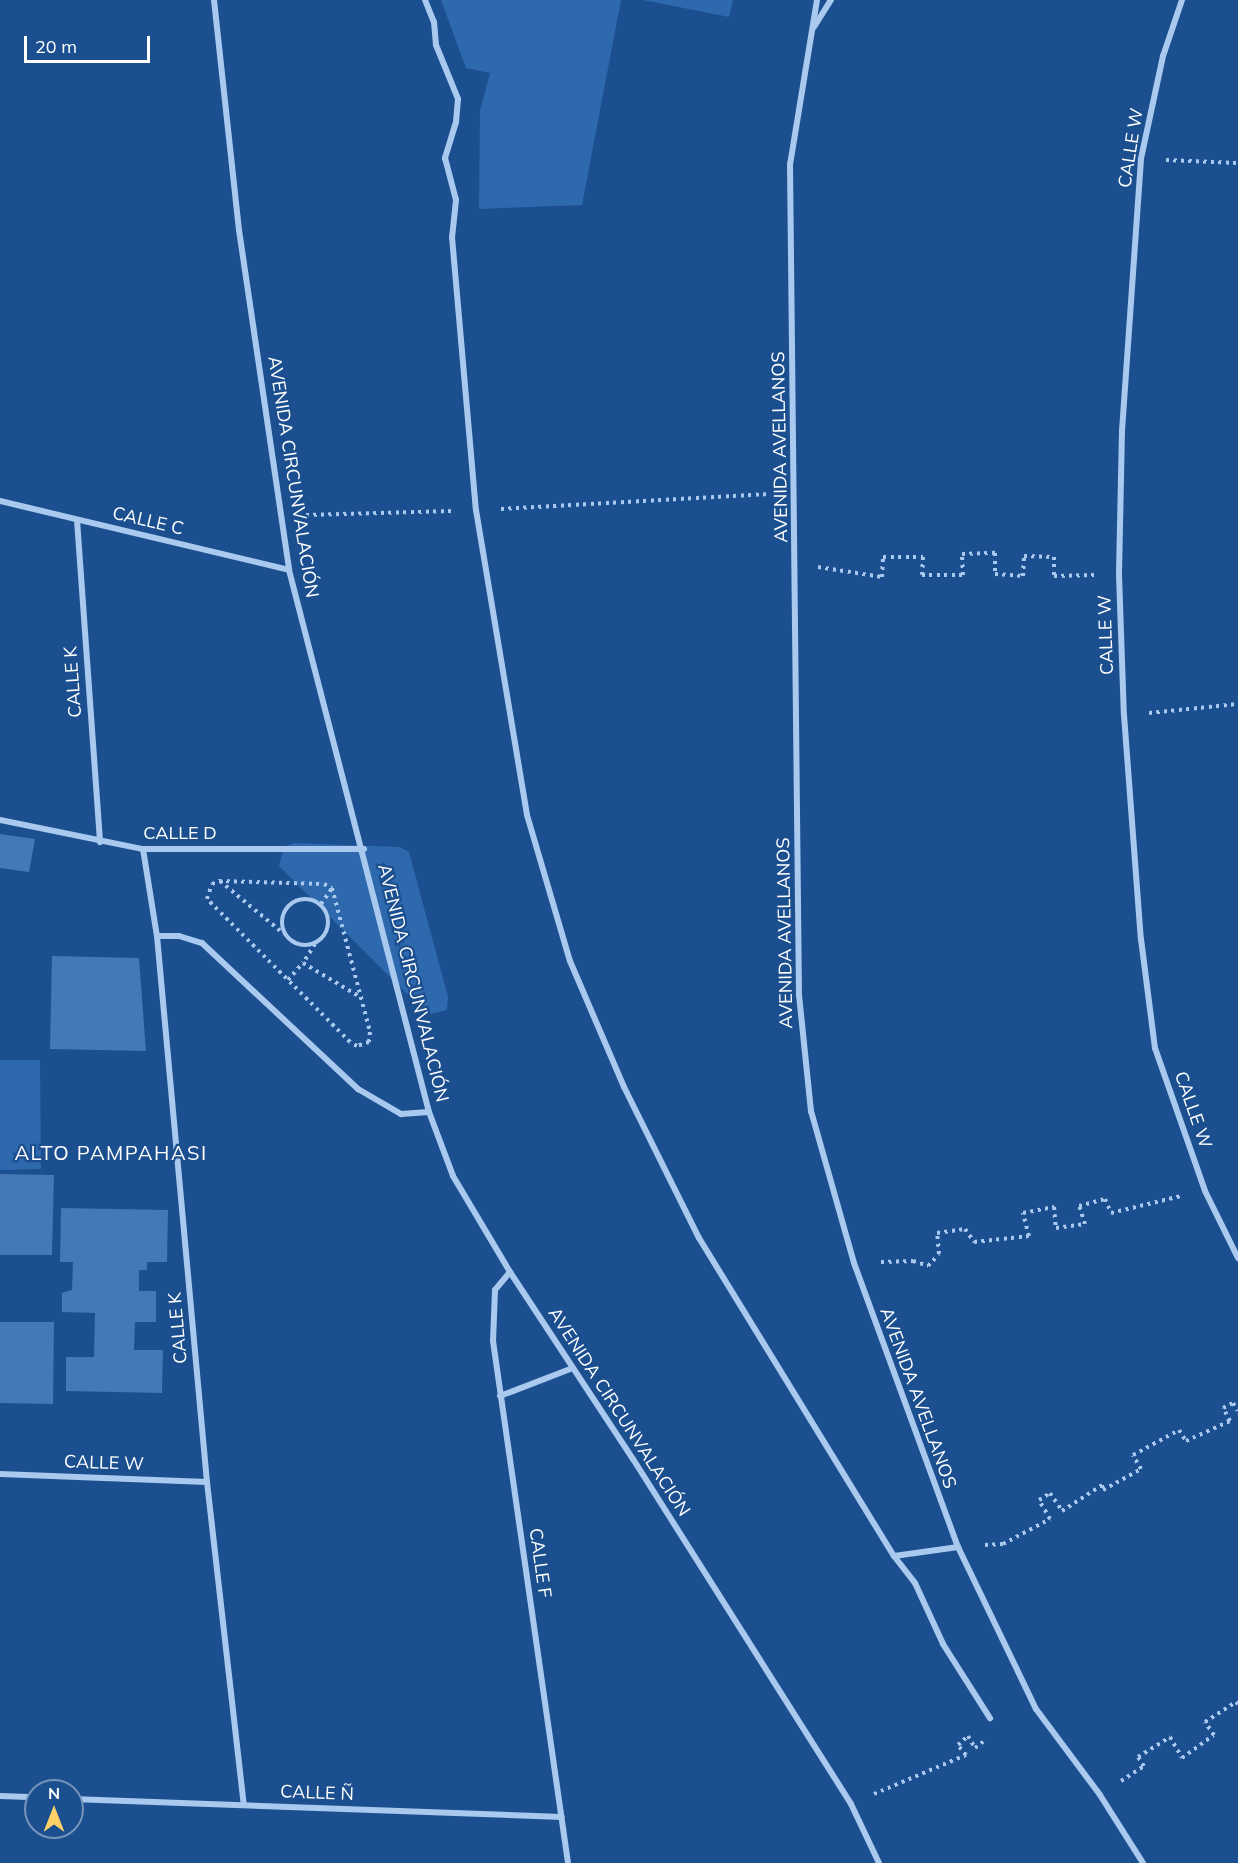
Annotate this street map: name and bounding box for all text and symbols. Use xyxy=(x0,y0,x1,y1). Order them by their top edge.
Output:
scale bar xyxy=(27,24,153,62)
text: 20 m xyxy=(35,35,77,58)
street label: CALLE W xyxy=(1114,107,1148,189)
street label: AVENIDA AVELLANOS xyxy=(768,351,792,543)
street label: AVENIDA CIRCUNVALACIÓN xyxy=(263,355,323,599)
street label: CALLE C xyxy=(110,502,186,540)
street label: CALLE W xyxy=(1094,595,1118,675)
street label: CALLE K xyxy=(60,646,86,718)
street label: CALLE D xyxy=(143,822,217,844)
street label: AVENIDA AVELLANOS xyxy=(773,837,797,1029)
street label: AVENIDA CIRCUNVALACIÓN xyxy=(373,862,453,1104)
street label: CALLE W xyxy=(1170,1069,1216,1151)
district label: ALTO PAMPAHASI xyxy=(14,1140,208,1164)
street label: CALLE K xyxy=(164,1291,192,1365)
street label: AVENIDA CIRCUNVALACIÓN xyxy=(543,1304,695,1520)
street label: AVENIDA AVELLANOS xyxy=(875,1305,961,1491)
street label: CALLE W xyxy=(64,1451,144,1475)
street label: CALLE F xyxy=(524,1527,556,1599)
north arrow xyxy=(24,1779,84,1839)
street label: CALLE Ñ xyxy=(280,1781,354,1805)
text: N xyxy=(48,1783,60,1803)

